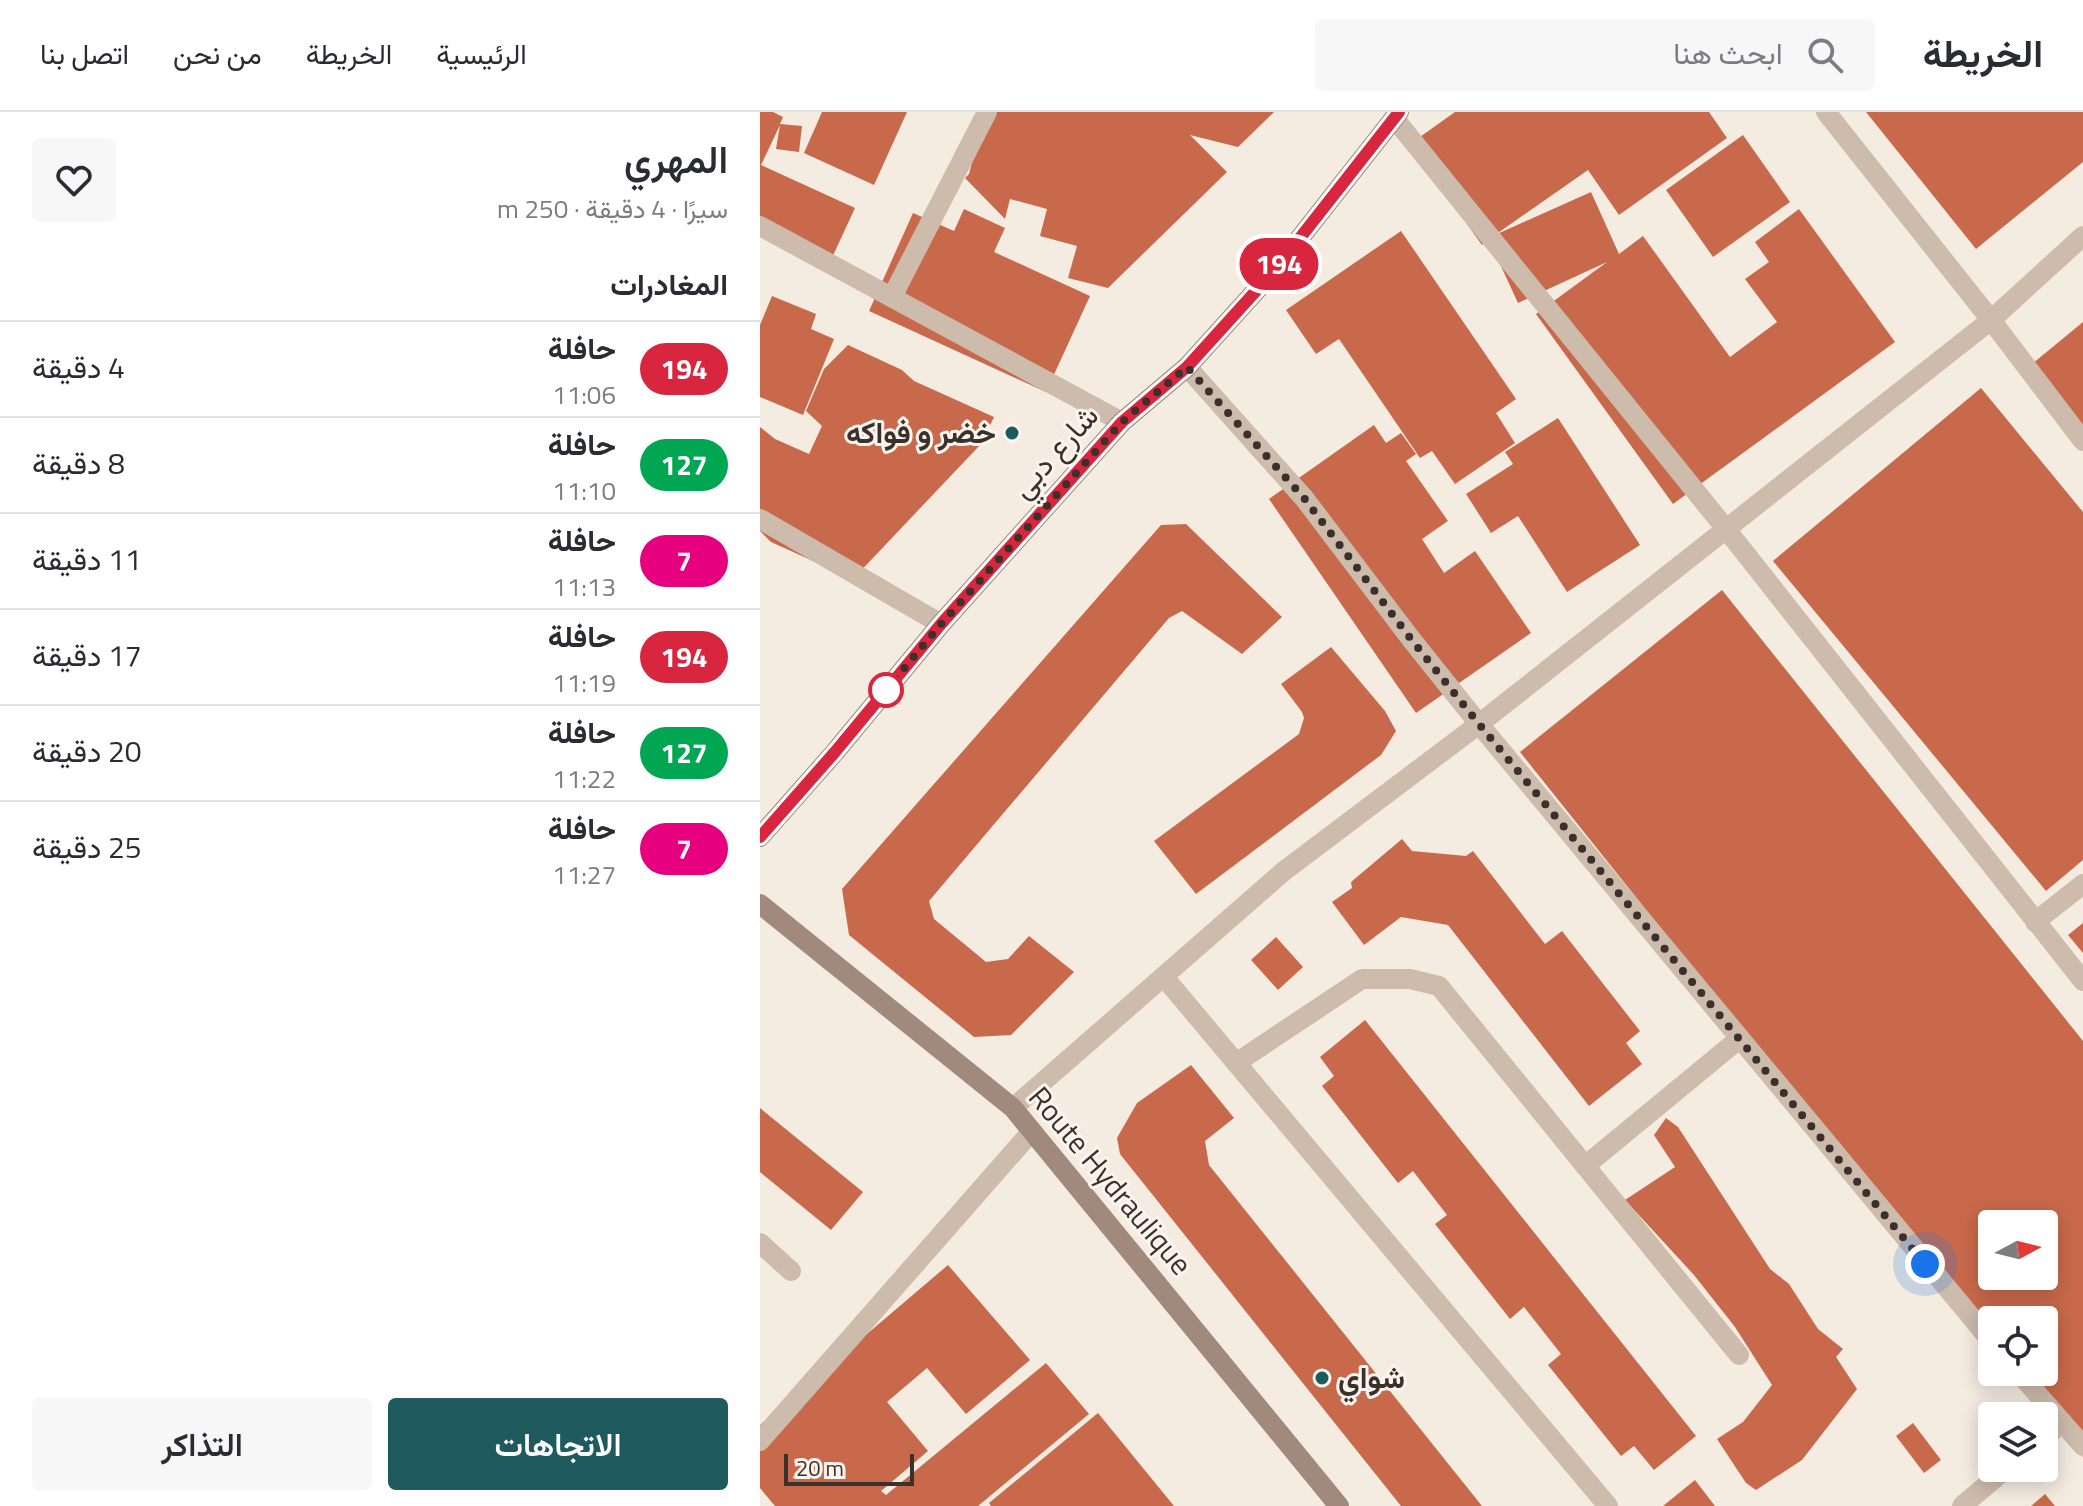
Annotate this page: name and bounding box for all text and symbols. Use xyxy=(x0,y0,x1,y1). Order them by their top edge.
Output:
search box xyxy=(1315,19,1875,91)
text: الخريطة xyxy=(1923,24,2043,82)
text: ابحث هنا xyxy=(1673,30,1783,76)
text: اتصل بنا xyxy=(40,32,129,75)
text: من نحن xyxy=(173,32,262,75)
text: الخريطة xyxy=(306,32,392,75)
text: الرئيسية xyxy=(436,32,527,75)
icon: search xyxy=(1803,33,1847,77)
text: المهري xyxy=(624,130,728,188)
button: heart xyxy=(32,138,116,222)
text: سيرًا · 4 دقيقة · 250 m xyxy=(497,189,728,228)
line badge: 194 xyxy=(1233,238,1325,290)
text: 194 xyxy=(1255,242,1303,285)
text: المغادرات xyxy=(610,261,728,307)
text: حافلة xyxy=(548,325,616,371)
text: 4 دقيقة xyxy=(32,344,125,390)
text: 194 xyxy=(660,347,708,390)
text: 11:06 xyxy=(552,375,616,414)
street label: شارع دبي xyxy=(1000,394,1110,510)
place label: خضر و فواكه xyxy=(846,409,996,455)
text: حافلة xyxy=(548,421,616,467)
marker: خضر و فواكه xyxy=(1003,424,1021,442)
text: 8 دقيقة xyxy=(32,440,125,486)
text: 127 xyxy=(660,443,708,486)
text: 11:10 xyxy=(552,471,616,510)
text: حافلة xyxy=(548,517,616,563)
text: 11 دقيقة xyxy=(32,536,142,582)
text: 7 xyxy=(676,539,692,582)
text: 11:13 xyxy=(552,567,616,606)
text: حافلة xyxy=(548,613,616,659)
text: 17 دقيقة xyxy=(32,632,142,678)
text: 194 xyxy=(660,635,708,678)
text: 11:19 xyxy=(552,663,616,702)
unlabelled marker xyxy=(869,673,903,707)
text: حافلة xyxy=(548,709,616,755)
text: 20 دقيقة xyxy=(32,728,142,774)
text: 127 xyxy=(660,731,708,774)
text: 11:22 xyxy=(552,759,616,798)
text: حافلة xyxy=(548,805,616,851)
text: 25 دقيقة xyxy=(32,824,142,870)
text: 7 xyxy=(676,827,692,870)
text: 11:27 xyxy=(552,855,616,894)
street label: Route Hydraulique xyxy=(1018,1076,1204,1285)
north arrow xyxy=(1978,1210,2058,1290)
map controls xyxy=(1978,1210,2058,1482)
your location xyxy=(1905,1244,1945,1284)
button: locate xyxy=(1978,1306,2058,1386)
place label: شواي xyxy=(1338,1354,1405,1403)
marker: شواي xyxy=(1313,1369,1331,1387)
button: التذاكر xyxy=(32,1398,372,1490)
button: الاتجاهات xyxy=(388,1398,728,1490)
button: layers xyxy=(1978,1402,2058,1482)
scale bar xyxy=(784,1450,914,1486)
text: 20 m xyxy=(796,1451,844,1485)

